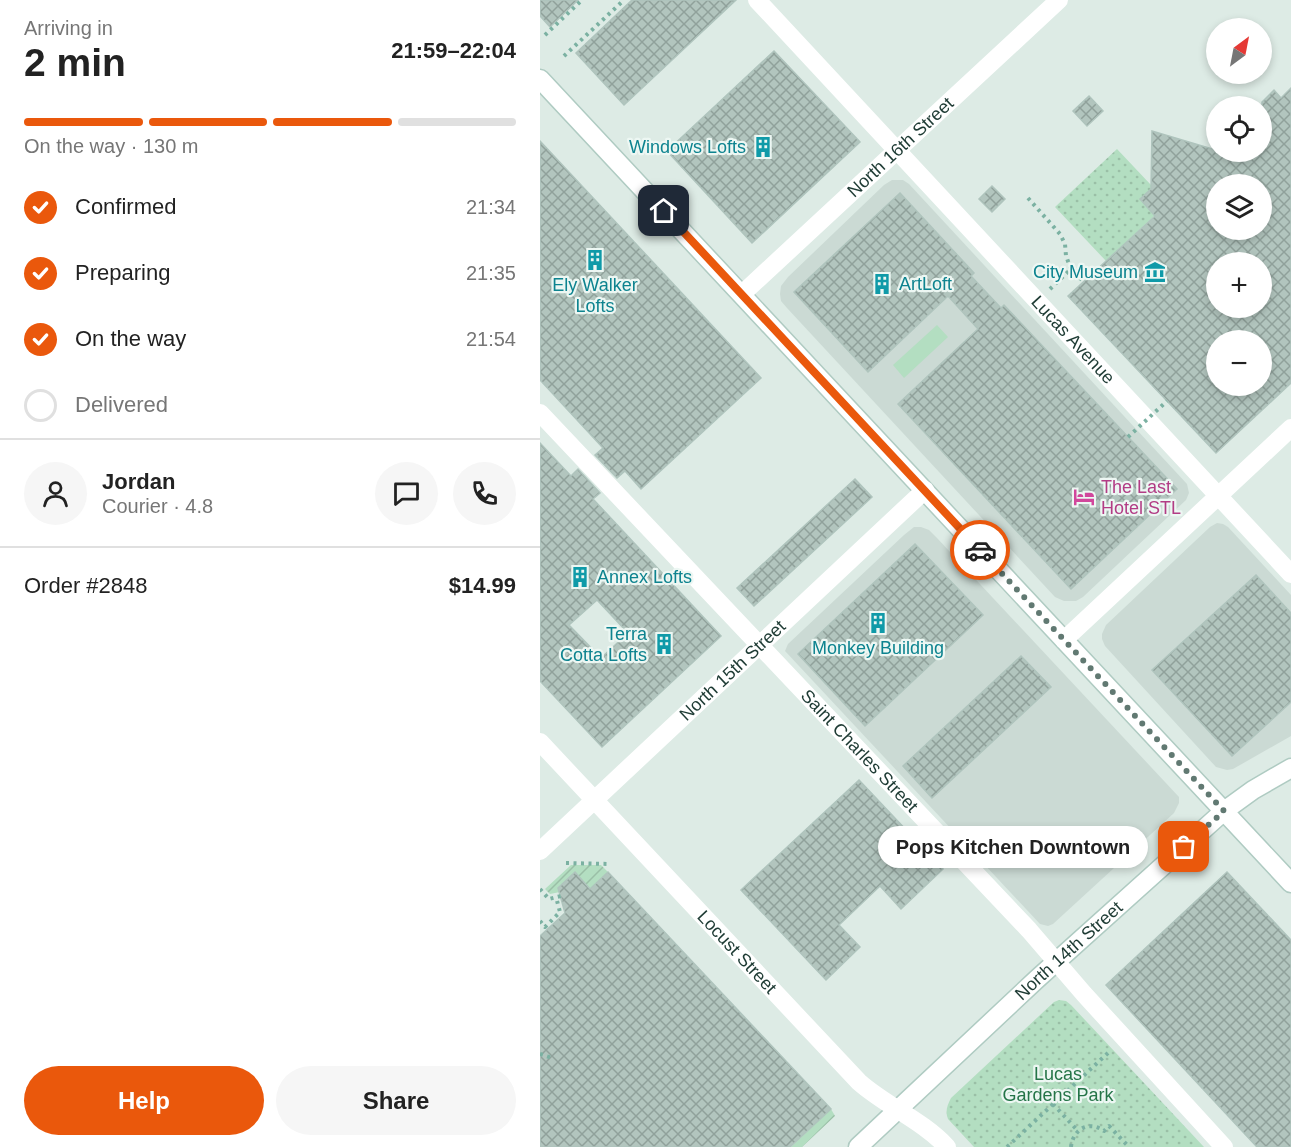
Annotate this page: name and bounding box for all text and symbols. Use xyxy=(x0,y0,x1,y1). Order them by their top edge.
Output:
text: Arriving in xyxy=(24,17,113,39)
north arrow xyxy=(1206,18,1272,84)
map controls xyxy=(1206,18,1272,396)
text: 21:59–22:04 xyxy=(391,38,516,63)
text: 2 min xyxy=(24,41,126,84)
street label: North 16th Street xyxy=(843,93,957,201)
button: locate xyxy=(1206,96,1272,162)
text: On the way · 130 m xyxy=(24,135,199,157)
building icon: Windows Lofts xyxy=(751,135,775,159)
place label: Windows Lofts xyxy=(629,137,746,157)
button: layers xyxy=(1206,174,1272,240)
pin xyxy=(638,185,689,236)
icon: check xyxy=(24,191,57,224)
text: Confirmed xyxy=(75,194,176,219)
icon: home xyxy=(647,194,680,227)
text: 21:34 xyxy=(466,196,516,218)
building icon: Ely Walker Lofts xyxy=(583,248,607,272)
button: + xyxy=(1206,252,1272,318)
icon: check xyxy=(24,257,57,290)
text: Preparing xyxy=(75,260,170,285)
museum icon: City Museum xyxy=(1143,260,1167,284)
text: 21:35 xyxy=(466,262,516,284)
place label: City Museum xyxy=(1033,262,1138,282)
building icon: ArtLoft xyxy=(870,272,894,296)
place label: ArtLoft xyxy=(899,274,952,294)
place label: Ely Walker Lofts xyxy=(552,275,638,316)
street label: Lucas Avenue xyxy=(1027,292,1119,388)
icon: check xyxy=(24,323,57,356)
text: On the way xyxy=(75,326,186,351)
text: 21:54 xyxy=(466,328,516,350)
button: − xyxy=(1206,330,1272,396)
text: Delivered xyxy=(75,392,168,417)
button: person xyxy=(24,462,87,525)
button: chat xyxy=(375,462,438,525)
button: phone xyxy=(453,462,516,525)
text: Jordan xyxy=(102,469,175,494)
place label: The Last Hotel STL xyxy=(1101,477,1181,518)
hotel icon: The Last Hotel STL xyxy=(1072,485,1096,509)
text: Courier · 4.8 xyxy=(102,495,213,517)
courier xyxy=(950,520,1010,580)
icon: car xyxy=(964,534,997,567)
building icon: Annex Lofts xyxy=(568,565,592,589)
place label: Annex Lofts xyxy=(597,567,692,587)
text: Order #2848 xyxy=(24,573,148,598)
text: $14.99 xyxy=(449,573,516,598)
building icon: Monkey Building xyxy=(866,611,890,635)
street label: North 15th Street xyxy=(676,616,789,725)
place label: Terra Cotta Lofts xyxy=(560,624,648,665)
building icon: Terra Cotta Lofts xyxy=(652,632,676,656)
place label: Monkey Building xyxy=(812,638,944,658)
street label: Saint Charles Street xyxy=(797,685,922,816)
pin xyxy=(1158,821,1209,872)
callout: Pops Kitchen Downtown xyxy=(878,826,1148,868)
icon: bag xyxy=(1167,830,1200,863)
text: Pops Kitchen Downtown xyxy=(896,836,1130,858)
street label: North 14th Street xyxy=(1011,897,1126,1004)
street label: Locust Street xyxy=(693,906,781,998)
park label: Lucas Gardens Park xyxy=(1002,1064,1115,1105)
button: Help xyxy=(24,1066,264,1135)
button: Share xyxy=(276,1066,516,1135)

